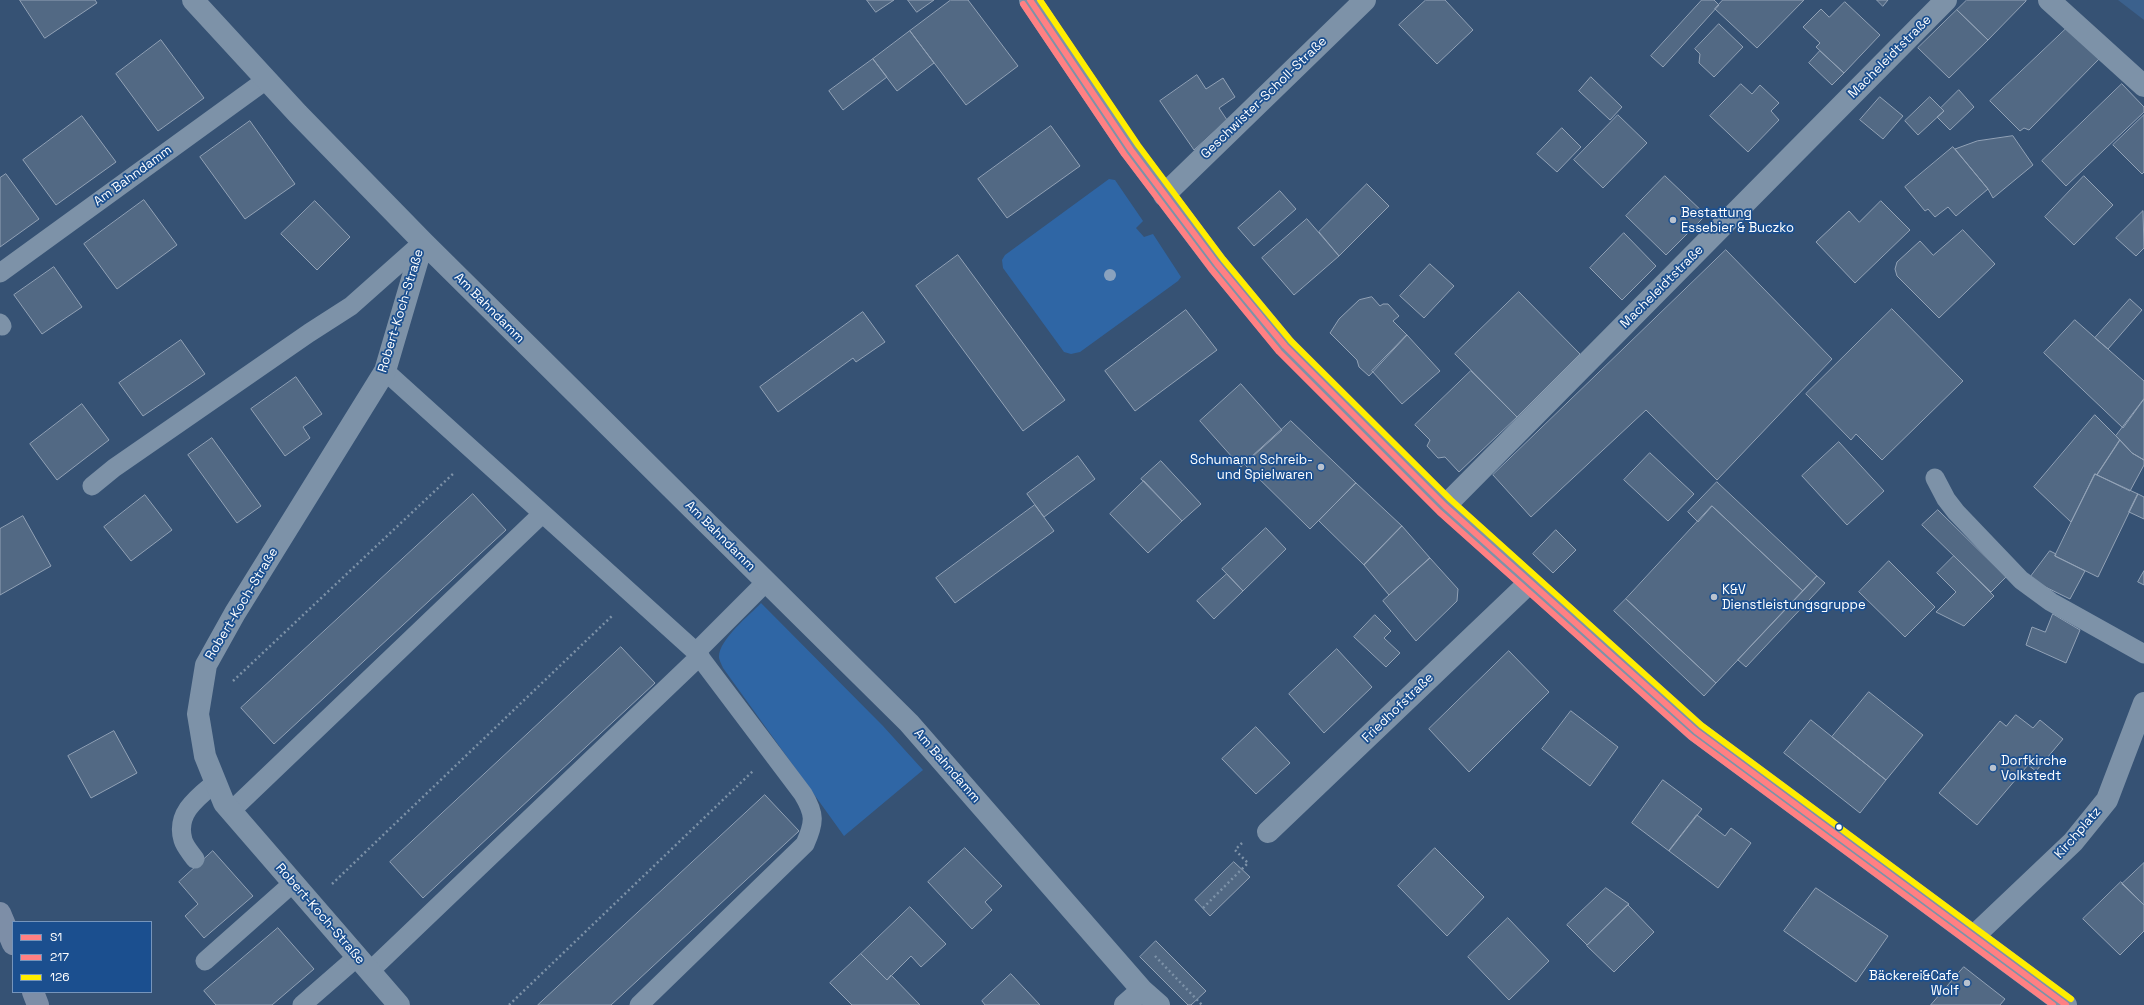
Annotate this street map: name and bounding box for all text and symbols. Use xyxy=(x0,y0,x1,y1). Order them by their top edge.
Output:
street label: Macheleidtstraße xyxy=(1845,12,1935,102)
street label: Geschwister-Scholl-Straße xyxy=(1198,34,1330,162)
street label: Am Bahndamm xyxy=(91,142,175,210)
place label: Bestattung Essebier & Buczko xyxy=(1681,205,1794,236)
marker: Bestattung Essebier & Buczko xyxy=(1668,215,1678,225)
street label: Macheleidtstraße xyxy=(1617,242,1707,332)
street label: Robert-Koch-Straße xyxy=(375,247,427,375)
street label: Am Bahndamm xyxy=(451,270,527,346)
place label: Schumann Schreib- und Spielwaren xyxy=(1190,452,1313,483)
marker: Schumann Schreib- und Spielwaren xyxy=(1316,462,1326,472)
street label: Am Bahndamm xyxy=(682,498,758,574)
street label: Robert-Koch-Straße xyxy=(202,545,282,663)
place label: K&V Dienstleistungsgruppe xyxy=(1722,582,1866,613)
marker: K&V Dienstleistungsgruppe xyxy=(1709,592,1719,602)
street label: Friedhofstraße xyxy=(1359,670,1437,746)
street label: Am Bahndamm xyxy=(911,726,983,806)
place label: Dorfkirche Volkstedt xyxy=(2001,753,2067,784)
marker: Dorfkirche Volkstedt xyxy=(1988,763,1998,773)
street label: Kirchplatz xyxy=(2051,804,2105,862)
unlabelled marker xyxy=(1834,822,1844,832)
street label: Robert-Koch-Straße xyxy=(272,861,368,967)
legend xyxy=(12,921,152,993)
text: S1 xyxy=(50,929,62,945)
text: 217 xyxy=(50,949,69,965)
place label: Bäckerei&Cafe Wolf xyxy=(1869,968,1959,999)
text: 126 xyxy=(50,969,70,985)
marker: Bäckerei&Cafe Wolf xyxy=(1962,978,1972,988)

